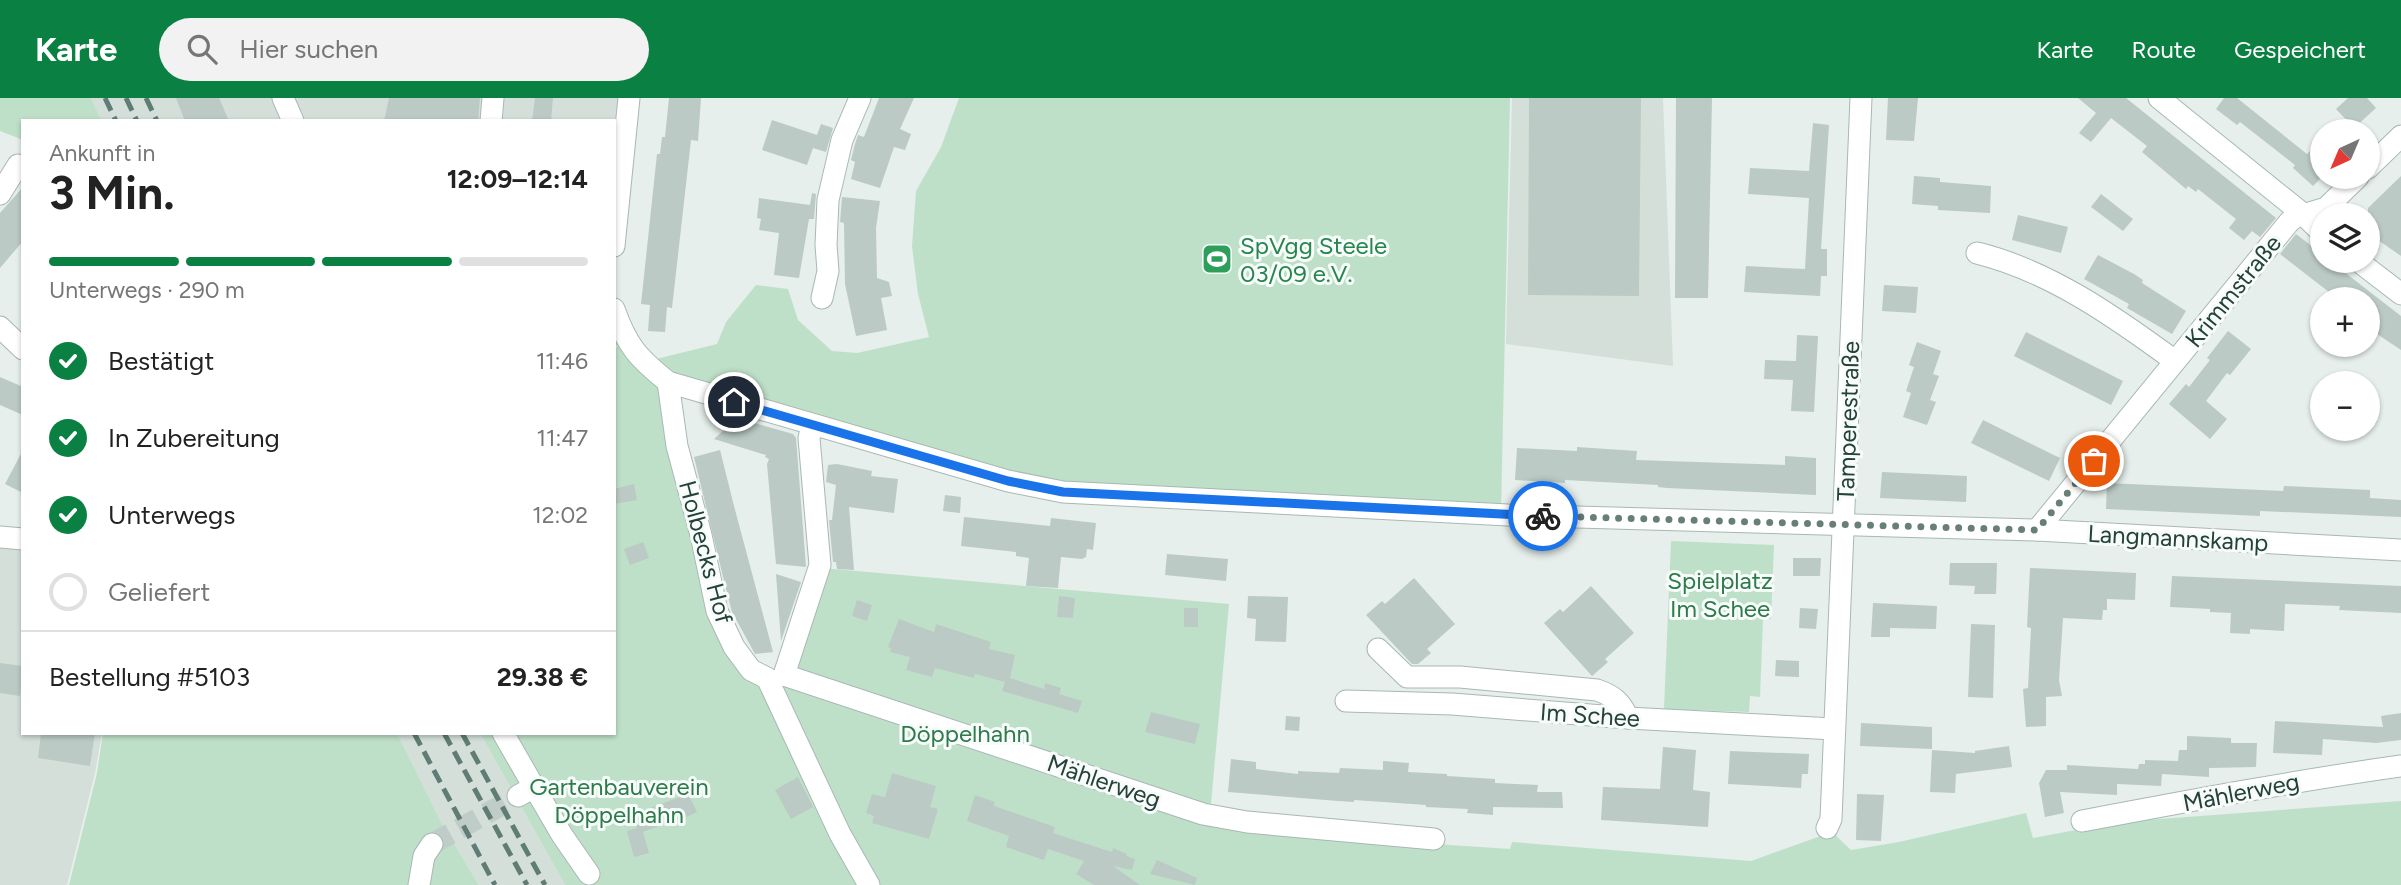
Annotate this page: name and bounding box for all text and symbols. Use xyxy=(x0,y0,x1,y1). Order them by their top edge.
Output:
search box xyxy=(159,18,649,81)
text: Karte xyxy=(35,30,117,69)
icon: search xyxy=(183,30,221,68)
text: Hier suchen xyxy=(239,33,378,65)
text: Karte xyxy=(2037,35,2093,64)
text: Route xyxy=(2131,35,2196,64)
text: Gespeichert xyxy=(2234,35,2366,64)
north arrow xyxy=(2310,119,2380,189)
map controls xyxy=(2310,119,2380,441)
text: Ankunft in xyxy=(49,139,155,167)
text: 12:09–12:14 xyxy=(447,163,588,195)
text: 3 Min. xyxy=(49,165,175,221)
button: layers xyxy=(2310,203,2380,273)
street label: Krimmstraße xyxy=(2179,229,2287,353)
place label: SpVgg Steele 03/09 e.V. xyxy=(1240,231,1387,288)
sports icon: SpVgg Steele 03/09 e.V. xyxy=(1200,242,1234,276)
text: Unterwegs · 290 m xyxy=(49,276,245,304)
button: + xyxy=(2310,287,2380,357)
street label: Tamperestraße xyxy=(1831,340,1865,502)
icon: check xyxy=(49,342,87,380)
text: Bestätigt xyxy=(108,345,214,377)
text: 11:46 xyxy=(536,347,588,375)
button: − xyxy=(2310,371,2380,441)
pin xyxy=(704,372,764,432)
icon: home xyxy=(715,383,753,421)
icon: check xyxy=(49,419,87,457)
text: In Zubereitung xyxy=(108,422,280,454)
text: 11:47 xyxy=(537,424,588,452)
pin xyxy=(2064,431,2124,491)
icon: bag xyxy=(2075,442,2113,480)
street label: Holbecks Hof xyxy=(673,477,739,627)
courier xyxy=(1508,481,1578,551)
icon: check xyxy=(49,496,87,534)
icon: bike xyxy=(1524,497,1562,535)
text: Unterwegs xyxy=(108,499,235,531)
text: 12:02 xyxy=(532,501,588,529)
street label: Langmannskamp xyxy=(2087,519,2269,557)
park label: Spielplatz Im Schee xyxy=(1667,566,1773,623)
text: Geliefert xyxy=(108,576,210,608)
text: Bestellung #5103 xyxy=(49,661,250,693)
text: 29.38 € xyxy=(497,661,588,693)
street label: Im Schee xyxy=(1539,697,1641,733)
park label: Döppelhahn xyxy=(900,719,1030,748)
street label: Mählerweg xyxy=(1043,748,1165,814)
street label: Mählerweg xyxy=(2180,766,2302,818)
park label: Gartenbauverein Döppelhahn xyxy=(529,772,709,829)

